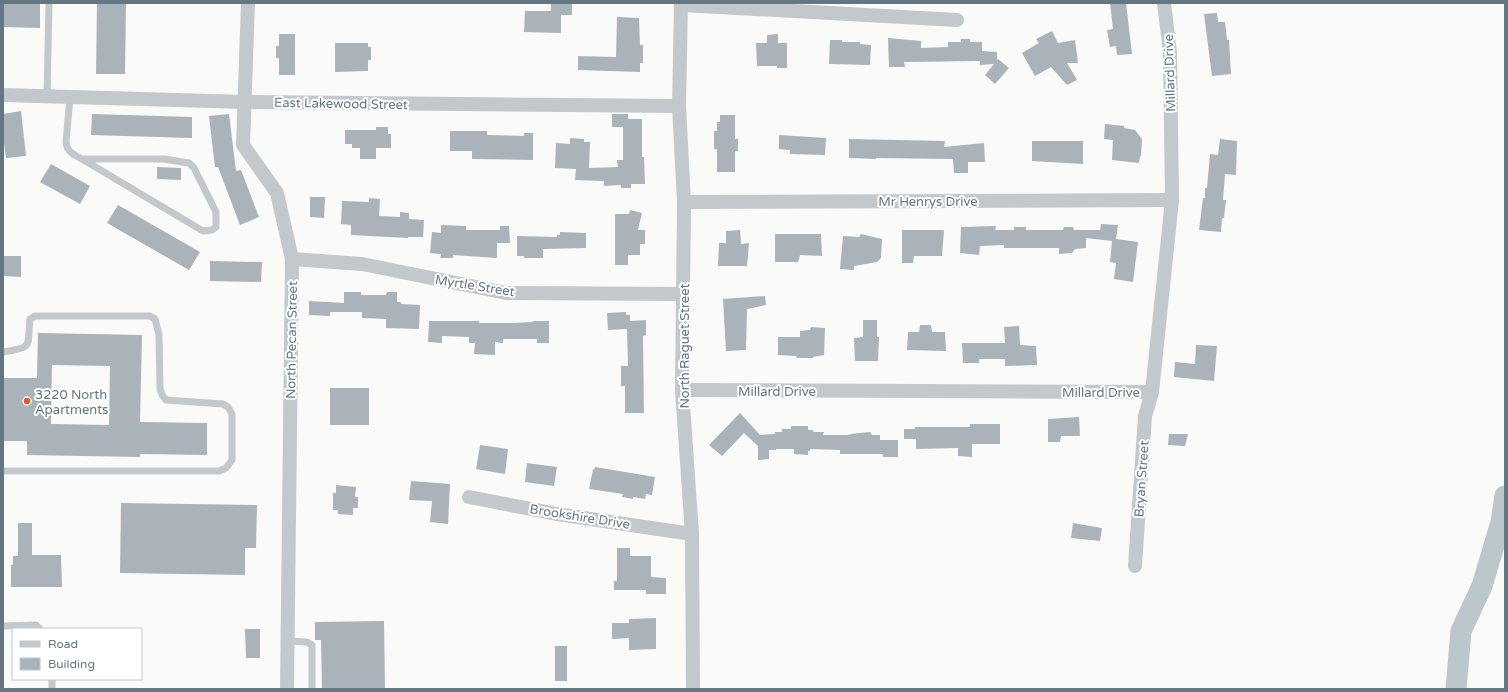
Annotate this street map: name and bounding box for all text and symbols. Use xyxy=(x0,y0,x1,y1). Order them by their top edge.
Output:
street label: Millard Drive xyxy=(1161,34,1179,112)
street label: East Lakewood Street xyxy=(274,95,408,113)
street label: Mr Henrys Drive xyxy=(878,194,978,210)
street label: Myrtle Street xyxy=(434,272,516,300)
street label: North Pecan Street xyxy=(283,281,301,399)
street label: North Raguet Street xyxy=(677,283,693,408)
street label: Millard Drive xyxy=(738,384,816,400)
street label: Millard Drive xyxy=(1062,385,1140,401)
place label: 3220 North Apartments xyxy=(35,387,108,418)
marker: 3220 North Apartments xyxy=(22,396,32,406)
street label: Bryan Street xyxy=(1131,440,1153,518)
street label: Brookshire Drive xyxy=(528,501,631,533)
legend xyxy=(12,628,142,680)
text: Road xyxy=(48,637,78,651)
text: Building xyxy=(48,657,95,671)

